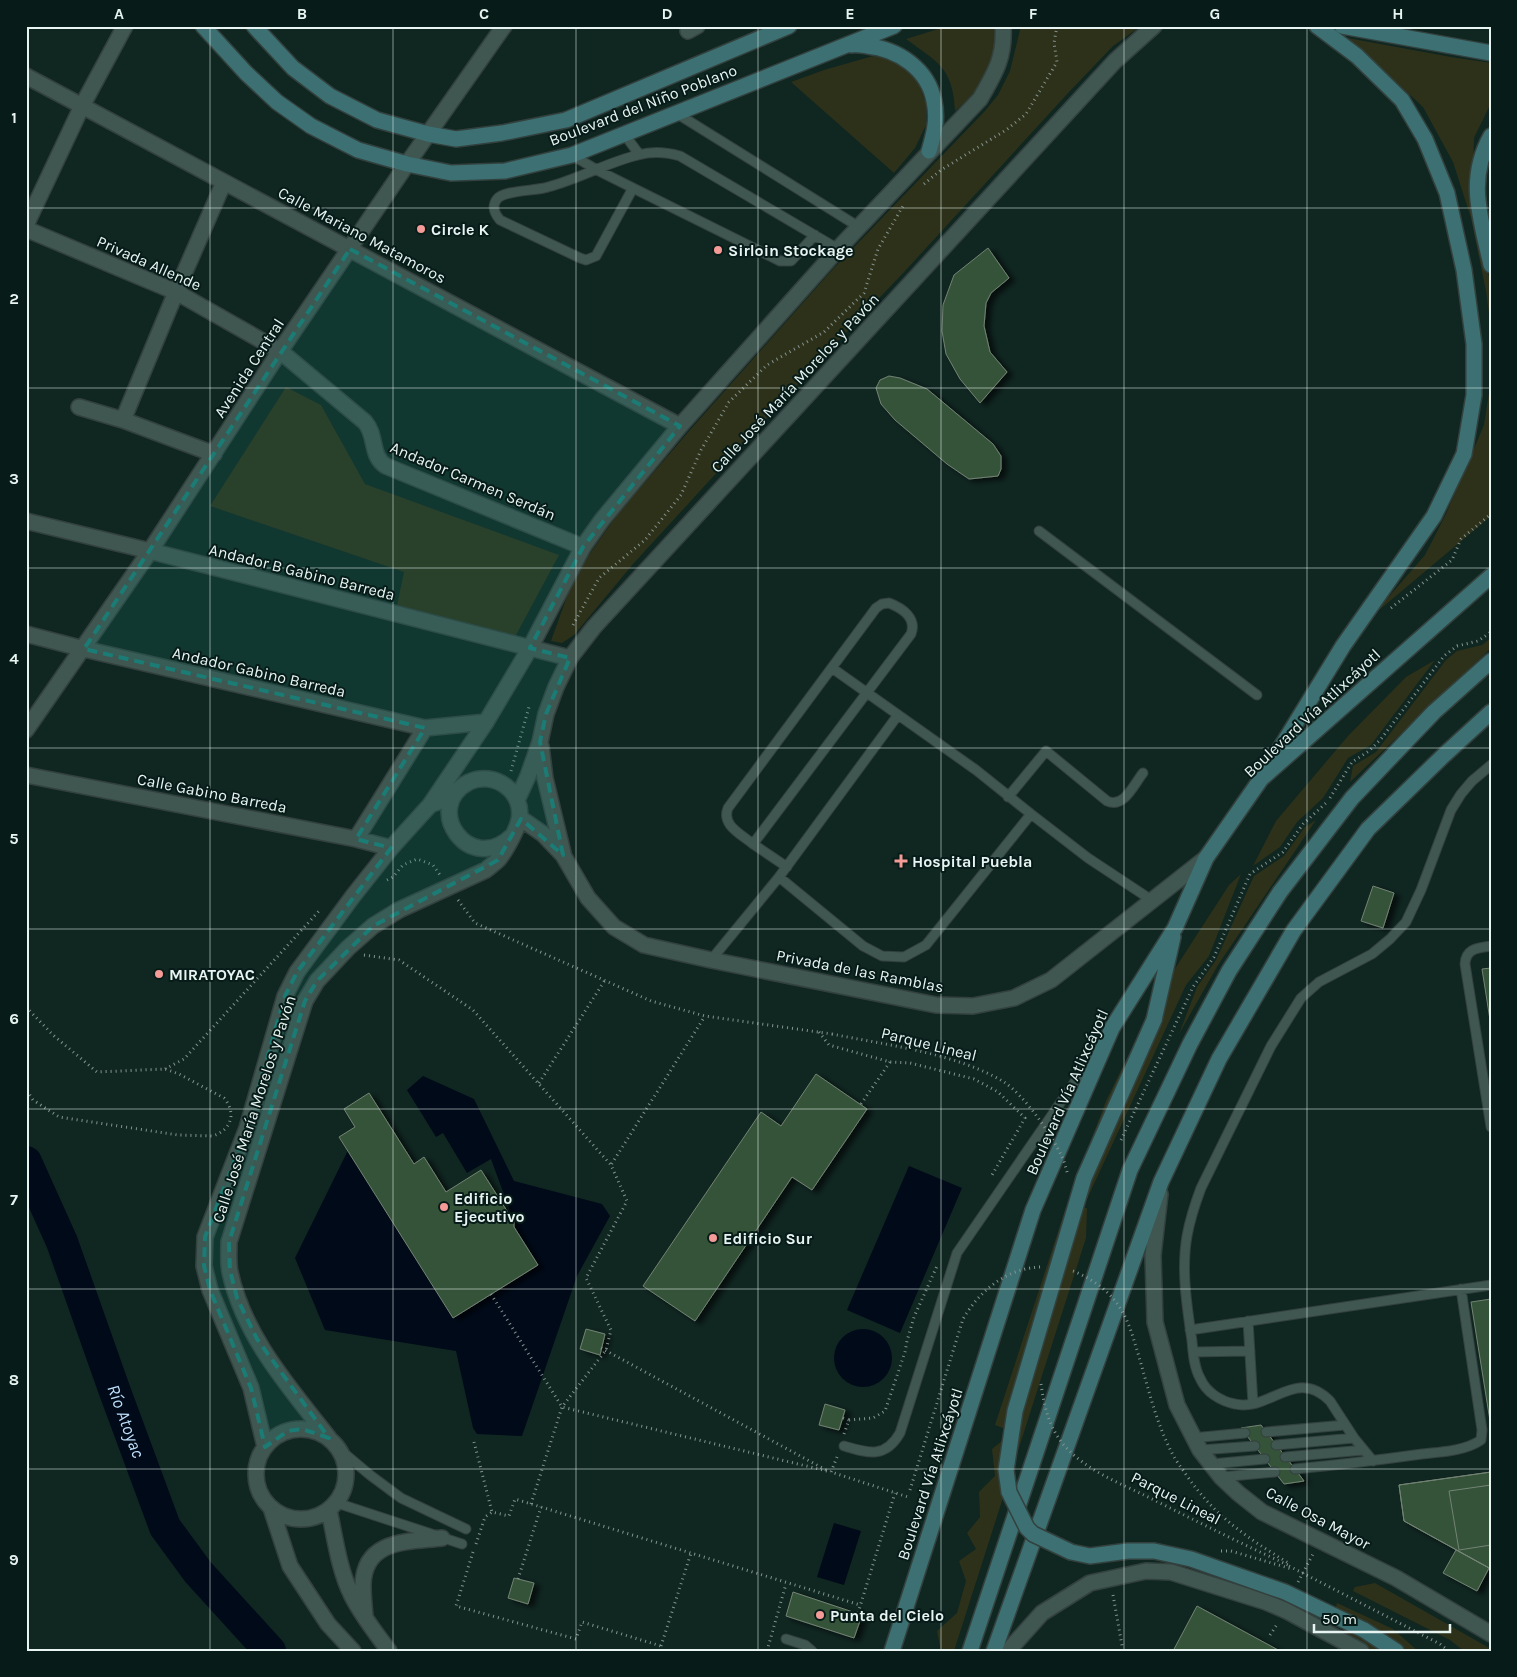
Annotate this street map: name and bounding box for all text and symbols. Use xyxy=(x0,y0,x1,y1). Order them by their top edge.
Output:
text: A xyxy=(114,4,124,23)
text: B xyxy=(297,4,307,23)
text: C xyxy=(479,4,489,23)
text: D xyxy=(662,4,673,23)
text: E xyxy=(845,4,855,23)
text: F xyxy=(1029,4,1038,23)
text: G xyxy=(1210,4,1220,23)
text: H xyxy=(1392,4,1404,23)
street label: Boulevard del Niño Poblano xyxy=(546,60,740,150)
text: 1 xyxy=(11,108,17,127)
street label: Calle Mariano Matamoros xyxy=(275,183,449,287)
place label: Circle K xyxy=(431,220,490,239)
marker: Circle K xyxy=(415,223,427,235)
street label: Privada Allende xyxy=(94,232,204,294)
place label: Sirloin Stockage xyxy=(728,241,854,260)
marker: Sirloin Stockage xyxy=(712,244,724,256)
text: 2 xyxy=(9,289,19,308)
street label: Calle José María Morelos y Pavón xyxy=(707,290,883,476)
street label: Avenida Central xyxy=(210,315,288,421)
street label: Andador Carmen Serdán xyxy=(388,438,558,524)
text: 3 xyxy=(9,469,19,488)
street label: Andador B Gabino Barreda xyxy=(207,540,397,604)
street label: Andador Gabino Barreda xyxy=(170,643,348,701)
street label: Boulevard Vía Atlixcáyotl xyxy=(1240,645,1384,781)
text: 4 xyxy=(9,649,19,668)
street label: Calle Gabino Barreda xyxy=(136,769,288,817)
text: 5 xyxy=(9,829,19,848)
place label: Hospital Puebla xyxy=(912,852,1032,871)
marker: Hospital Puebla xyxy=(894,854,908,868)
street label: Privada de las Ramblas xyxy=(775,945,945,997)
place label: MIRATOYAC xyxy=(169,965,255,984)
marker: MIRATOYAC xyxy=(153,968,165,980)
street label: Calle José María Morelos y Pavón xyxy=(208,993,300,1225)
street label: Boulevard Vía Atlixcáyotl xyxy=(1022,1006,1112,1178)
text: 6 xyxy=(9,1009,19,1028)
street label: Parque Lineal xyxy=(879,1023,979,1065)
place label: Edificio Ejecutivo xyxy=(454,1189,525,1226)
text: 7 xyxy=(10,1190,18,1209)
marker: Edificio Ejecutivo xyxy=(438,1201,450,1213)
place label: Edificio Sur xyxy=(723,1229,813,1248)
marker: Edificio Sur xyxy=(707,1232,719,1244)
text: 8 xyxy=(9,1370,19,1389)
water label: Río Atoyac xyxy=(102,1381,150,1462)
street label: Boulevard Vía Atlixcáyotl xyxy=(893,1386,967,1562)
street label: Parque Lineal xyxy=(1128,1467,1224,1529)
street label: Calle Osa Mayor xyxy=(1263,1483,1374,1554)
text: 9 xyxy=(9,1550,19,1569)
scale bar xyxy=(1314,1602,1451,1634)
place label: Punta del Cielo xyxy=(830,1606,944,1625)
marker: Punta del Cielo xyxy=(814,1609,826,1621)
text: 50 m xyxy=(1322,1610,1357,1628)

